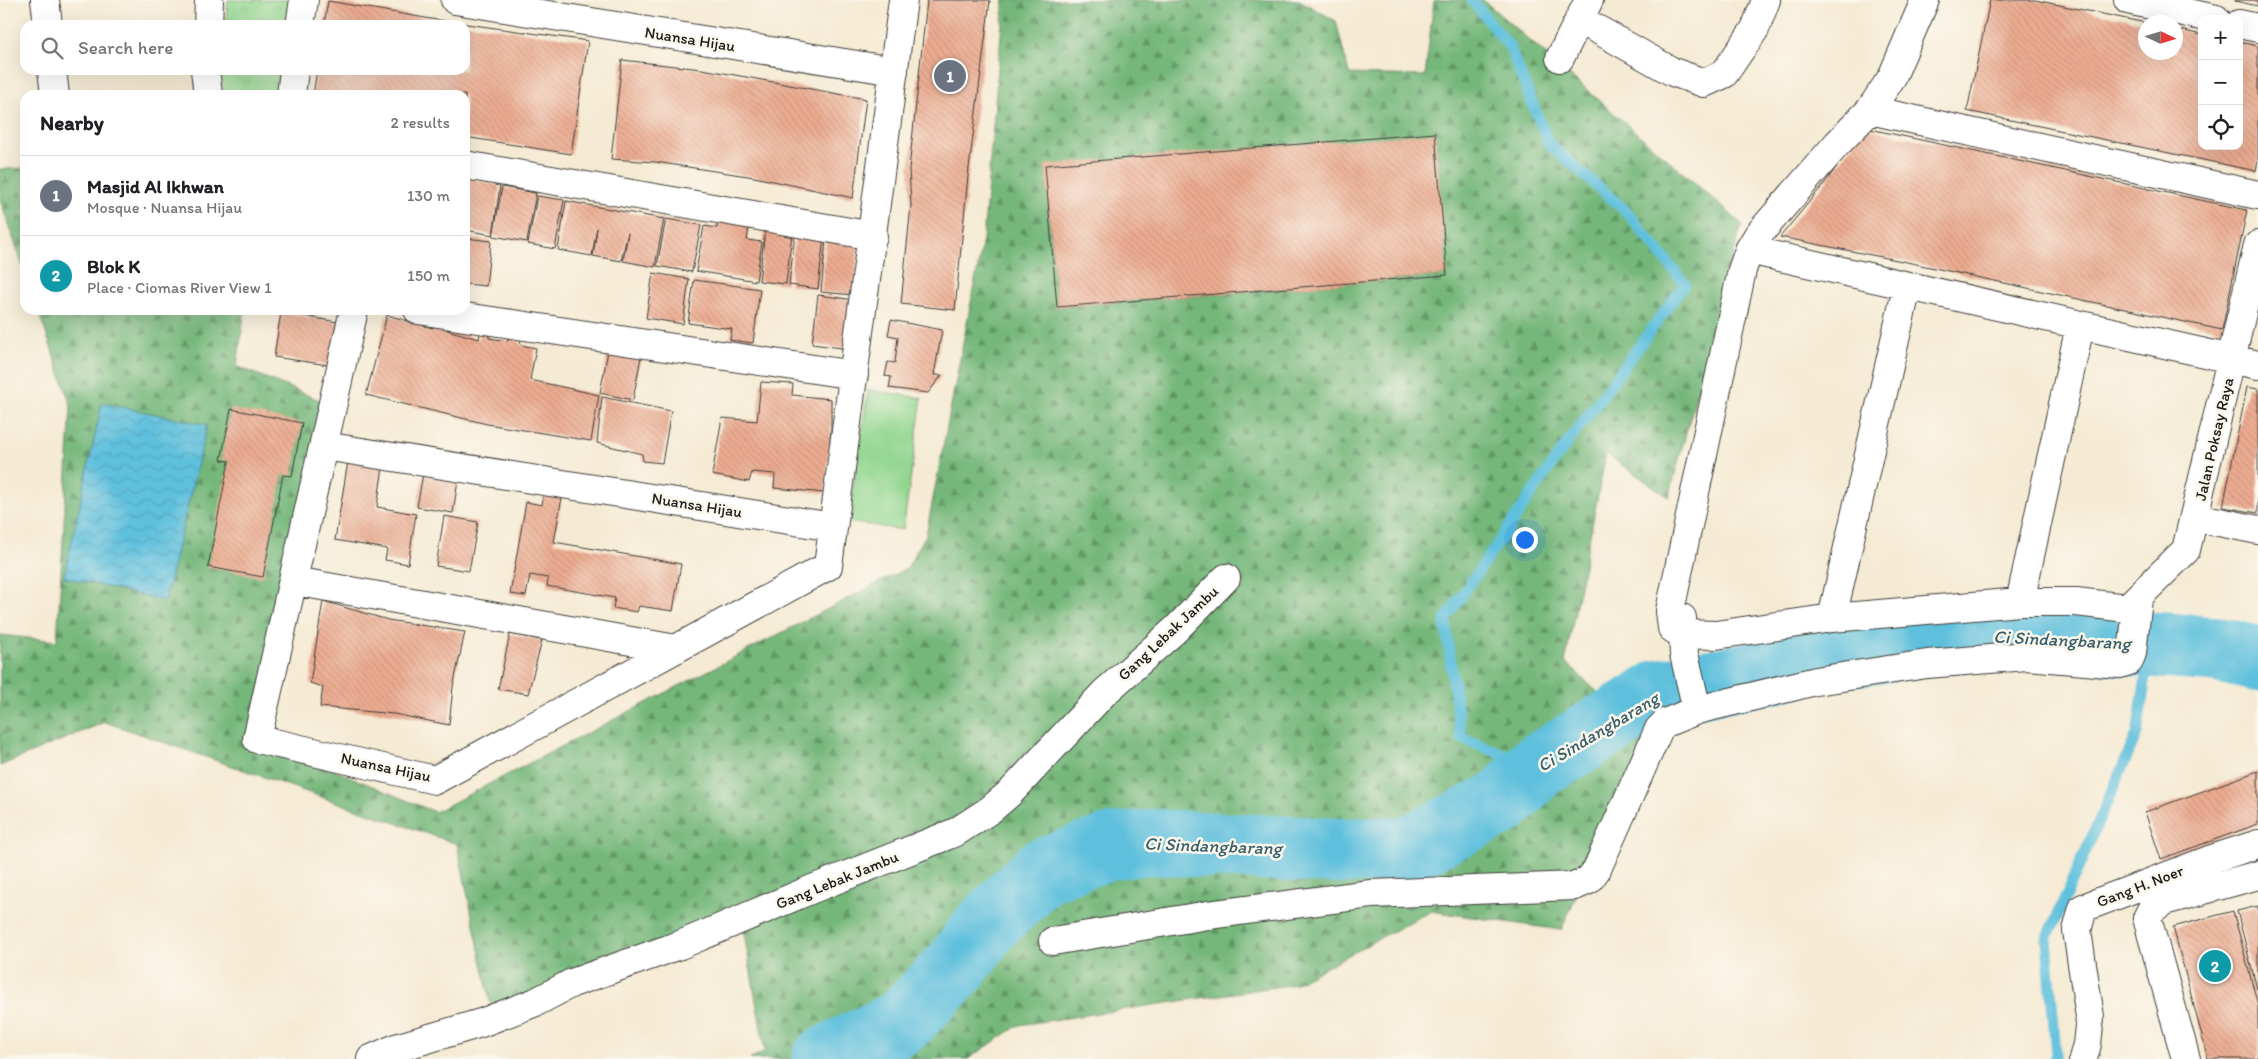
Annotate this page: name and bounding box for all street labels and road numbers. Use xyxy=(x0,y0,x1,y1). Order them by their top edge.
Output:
street label: Nuansa Hijau xyxy=(643,22,737,56)
street label: Jalan Poksay Raya xyxy=(2191,375,2238,502)
street label: Nuansa Hijau xyxy=(650,488,744,522)
street label: Gang Lebak Jambu xyxy=(1114,581,1222,684)
street label: Nuansa Hijau xyxy=(339,748,433,786)
street label: Gang Lebak Jambu xyxy=(773,847,901,913)
street label: Gang H. Noer xyxy=(2094,860,2187,911)

